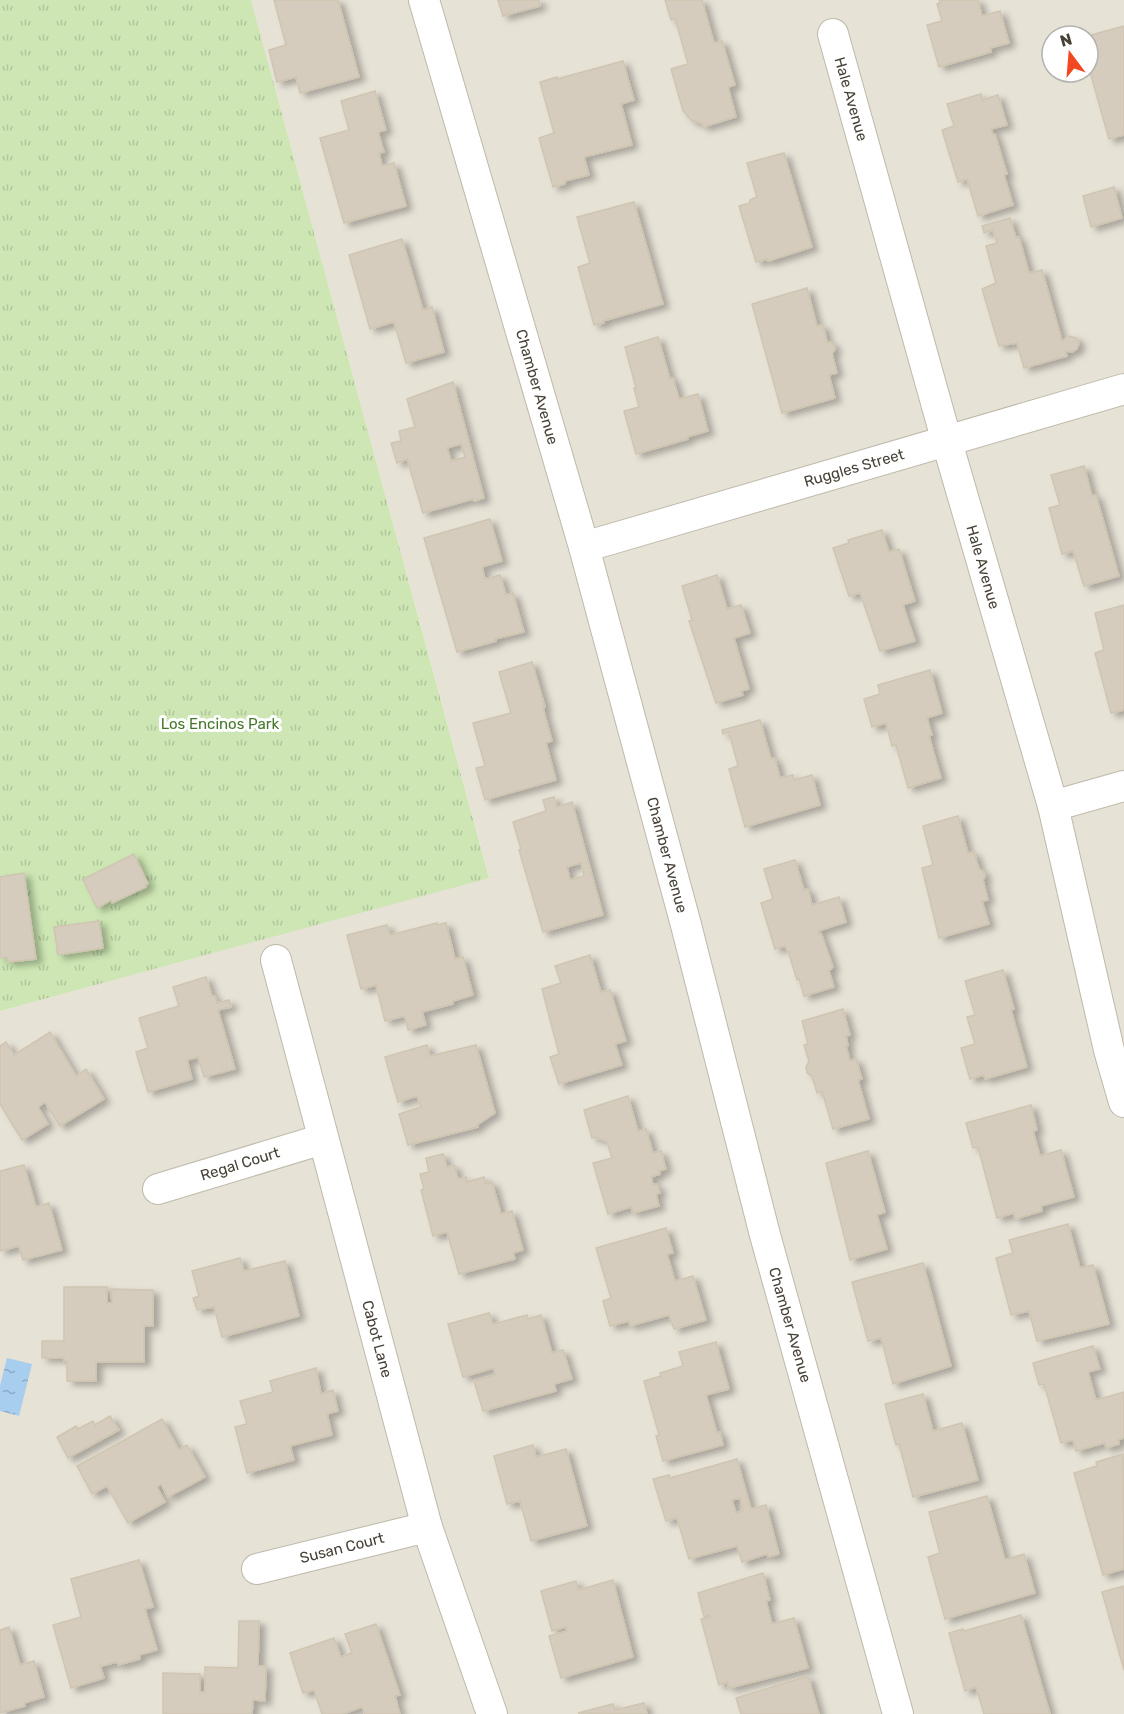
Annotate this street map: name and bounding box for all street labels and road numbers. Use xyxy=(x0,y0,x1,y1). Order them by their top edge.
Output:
street label: Hale Avenue xyxy=(830,55,872,143)
street label: Chamber Avenue xyxy=(512,327,562,447)
street label: Ruggles Street xyxy=(802,445,906,491)
street label: Hale Avenue xyxy=(962,523,1004,611)
street label: Chamber Avenue xyxy=(643,795,691,915)
street label: Regal Court xyxy=(198,1143,282,1185)
street label: Chamber Avenue xyxy=(765,1265,815,1385)
street label: Cabot Lane xyxy=(358,1298,396,1380)
street label: Susan Court xyxy=(298,1529,386,1567)

